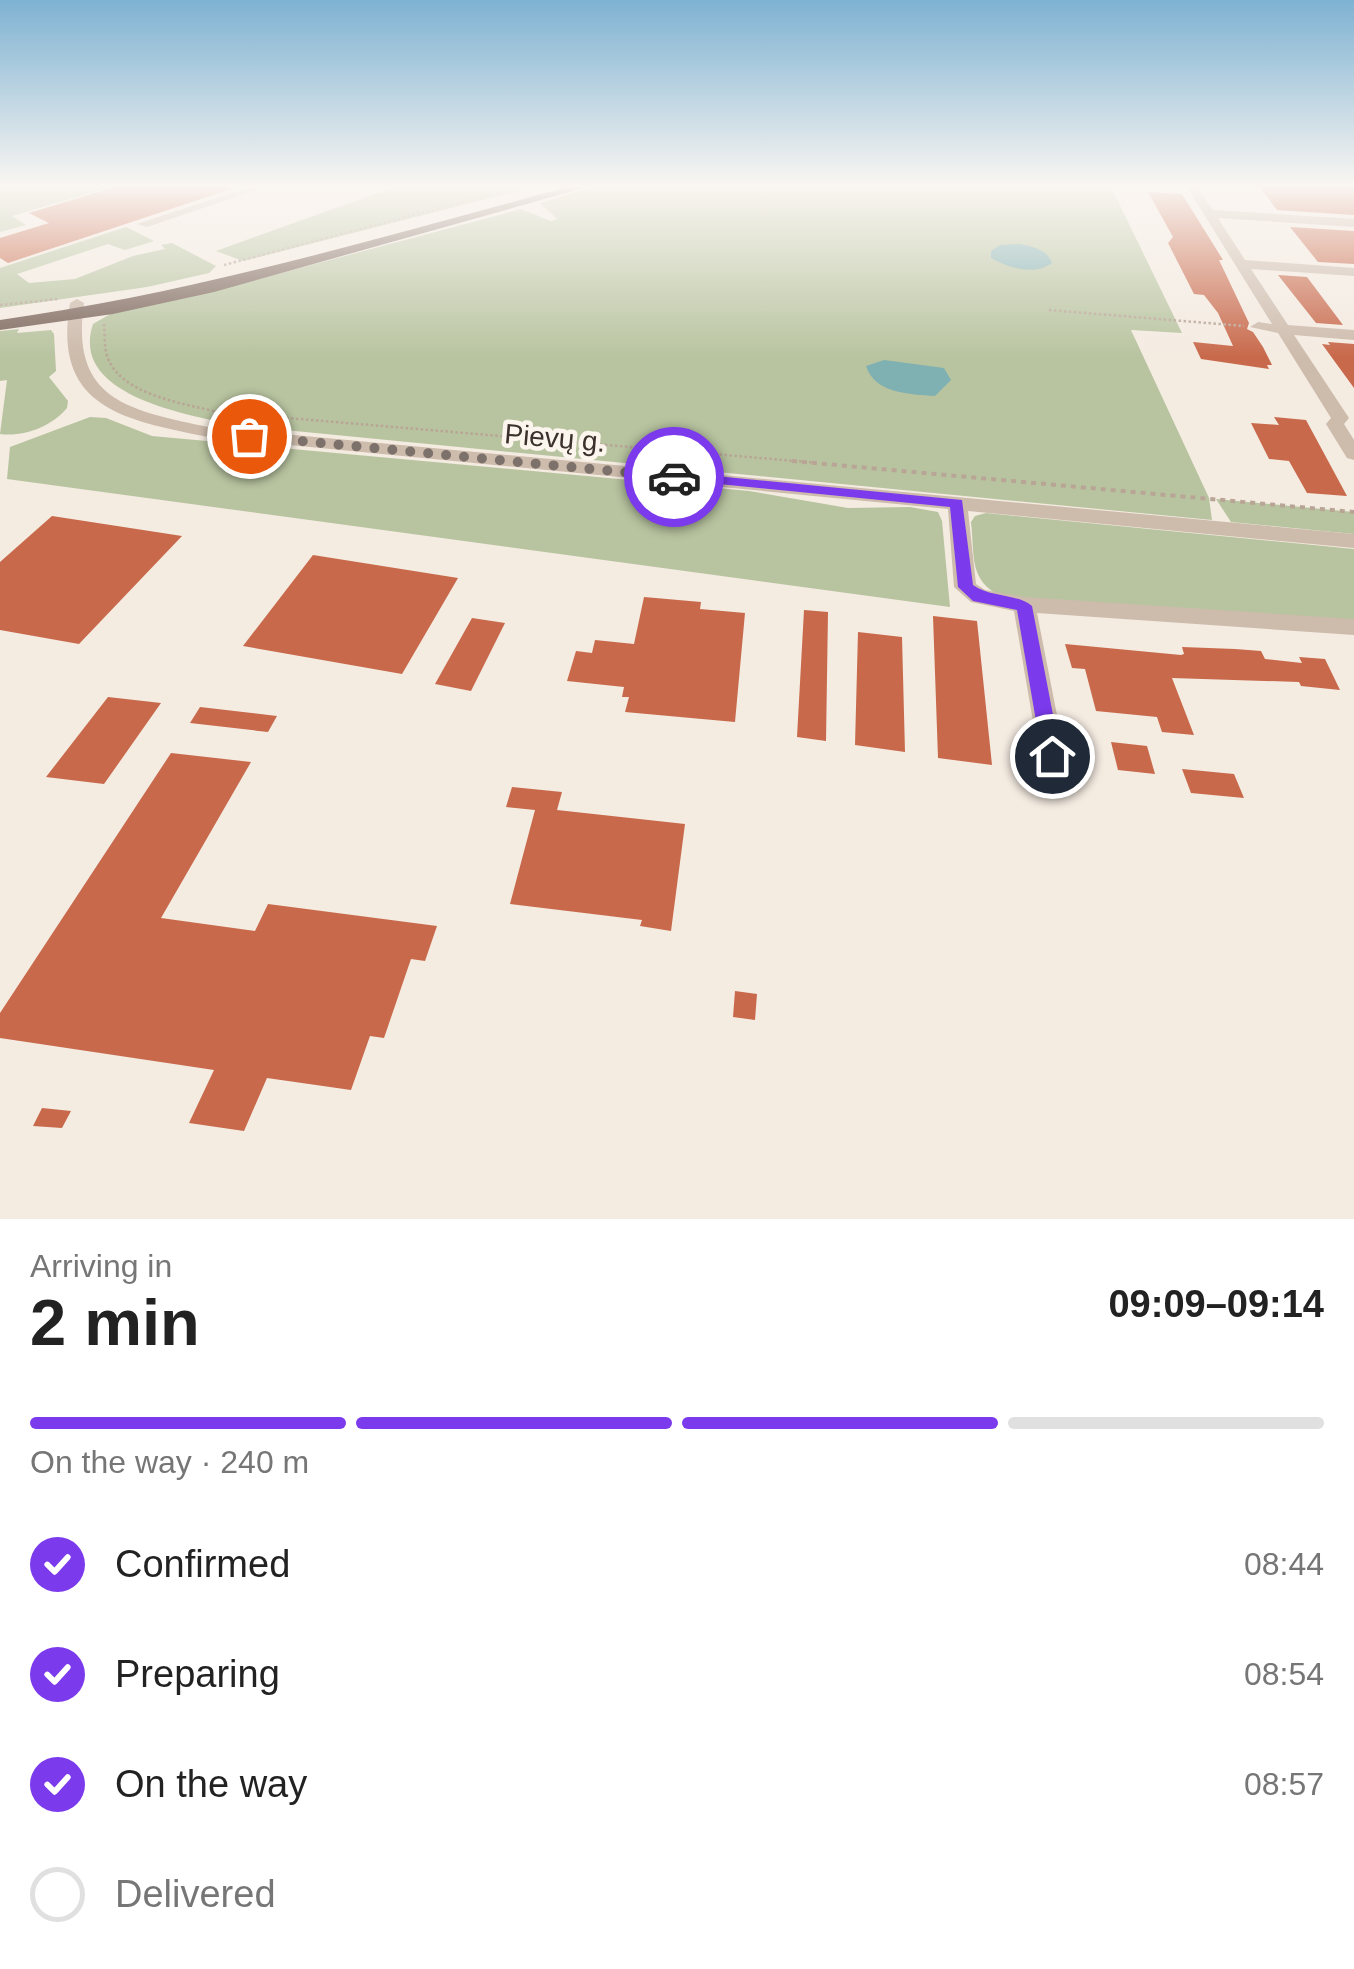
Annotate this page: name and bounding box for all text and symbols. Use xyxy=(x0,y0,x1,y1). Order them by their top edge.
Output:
pin xyxy=(207,394,292,479)
icon: bag xyxy=(222,409,277,464)
street label: Pievų g. xyxy=(503,418,607,458)
courier xyxy=(624,427,724,527)
icon: car xyxy=(647,450,702,505)
pin xyxy=(1010,714,1095,799)
icon: home xyxy=(1025,729,1080,784)
text: Arriving in xyxy=(30,1248,172,1284)
text: 09:09–09:14 xyxy=(1108,1283,1324,1325)
text: 2 min xyxy=(30,1286,200,1359)
text: On the way · 240 m xyxy=(30,1444,309,1480)
icon: check xyxy=(30,1537,85,1592)
text: Confirmed xyxy=(115,1543,290,1585)
text: 08:44 xyxy=(1244,1546,1324,1582)
icon: check xyxy=(30,1647,85,1702)
text: Preparing xyxy=(115,1653,280,1695)
text: 08:54 xyxy=(1244,1656,1324,1692)
icon: check xyxy=(30,1757,85,1812)
text: On the way xyxy=(115,1763,307,1805)
text: 08:57 xyxy=(1244,1766,1324,1802)
text: Delivered xyxy=(115,1873,276,1915)

